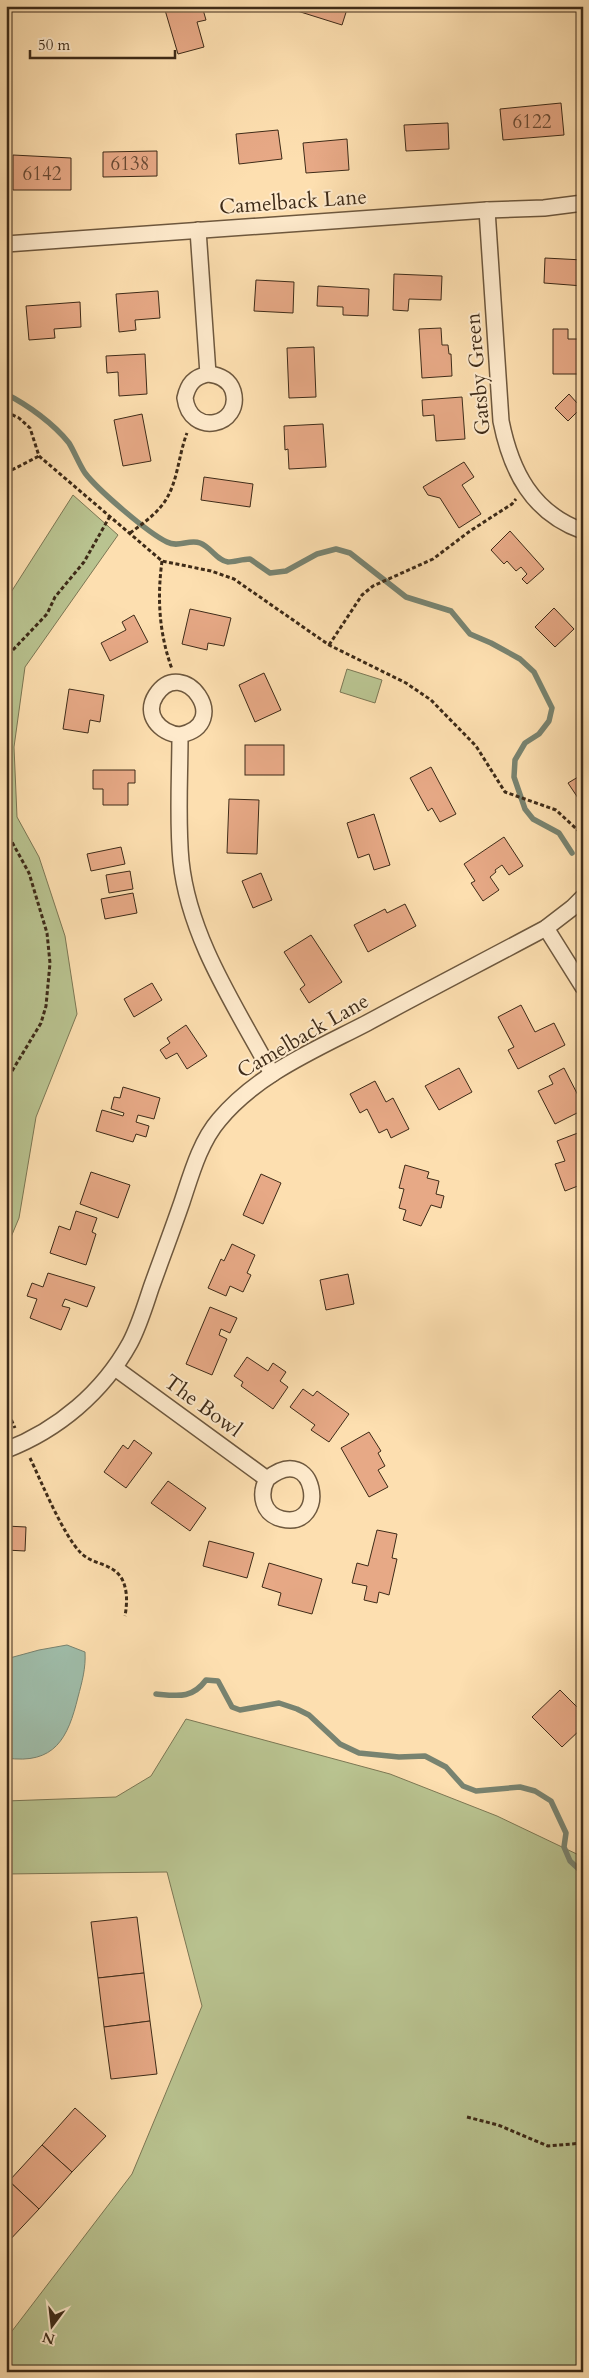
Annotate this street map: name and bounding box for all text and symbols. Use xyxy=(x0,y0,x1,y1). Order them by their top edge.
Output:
scale bar xyxy=(30,28,175,60)
text: 50 m xyxy=(38,35,70,55)
house number: 6122 xyxy=(513,109,552,135)
house number: 6138 xyxy=(111,151,149,177)
house number: 6142 xyxy=(23,161,62,187)
street label: Camelback Lane xyxy=(218,182,368,222)
street label: Gatsby Green xyxy=(458,312,498,436)
street label: Camelback Lane xyxy=(232,986,374,1086)
street label: The Bowl xyxy=(158,1368,248,1444)
north arrow xyxy=(28,2300,78,2350)
text: N xyxy=(40,2327,57,2349)

